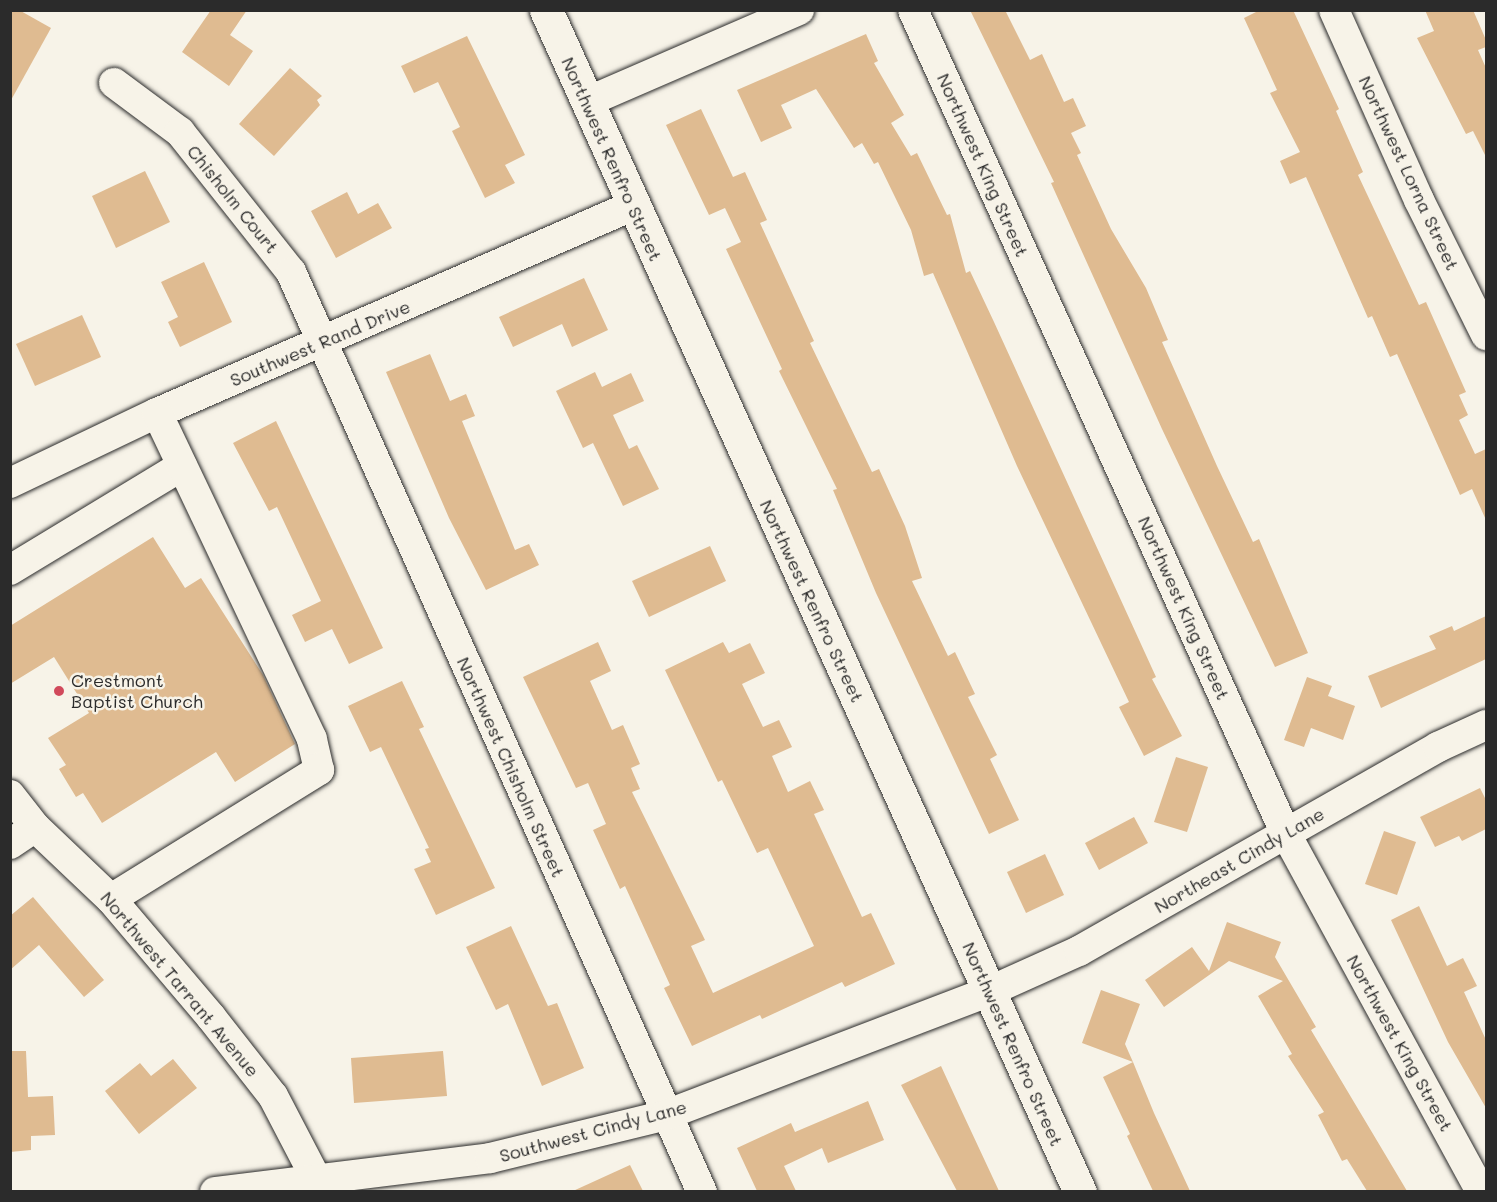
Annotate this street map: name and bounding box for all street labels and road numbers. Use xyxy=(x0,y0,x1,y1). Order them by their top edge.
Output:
street label: Northwest Renfro Street xyxy=(557,54,667,264)
street label: Northwest King Street xyxy=(933,70,1033,260)
street label: Northwest Lorna Street xyxy=(1354,72,1464,274)
street label: Chisholm Court xyxy=(183,141,283,257)
street label: Southwest Rand Drive xyxy=(227,295,413,391)
street label: Northwest Renfro Street xyxy=(756,496,868,706)
street label: Northwest King Street xyxy=(1134,513,1234,703)
street label: Northwest Chisholm Street xyxy=(453,654,569,880)
street label: Northeast Cindy Lane xyxy=(1150,803,1328,917)
street label: Northwest Tarrant Avenue xyxy=(96,887,264,1081)
street label: Northwest Renfro Street xyxy=(958,939,1068,1149)
street label: Northwest King Street xyxy=(1342,951,1458,1135)
street label: Southwest Cindy Lane xyxy=(497,1096,689,1166)

